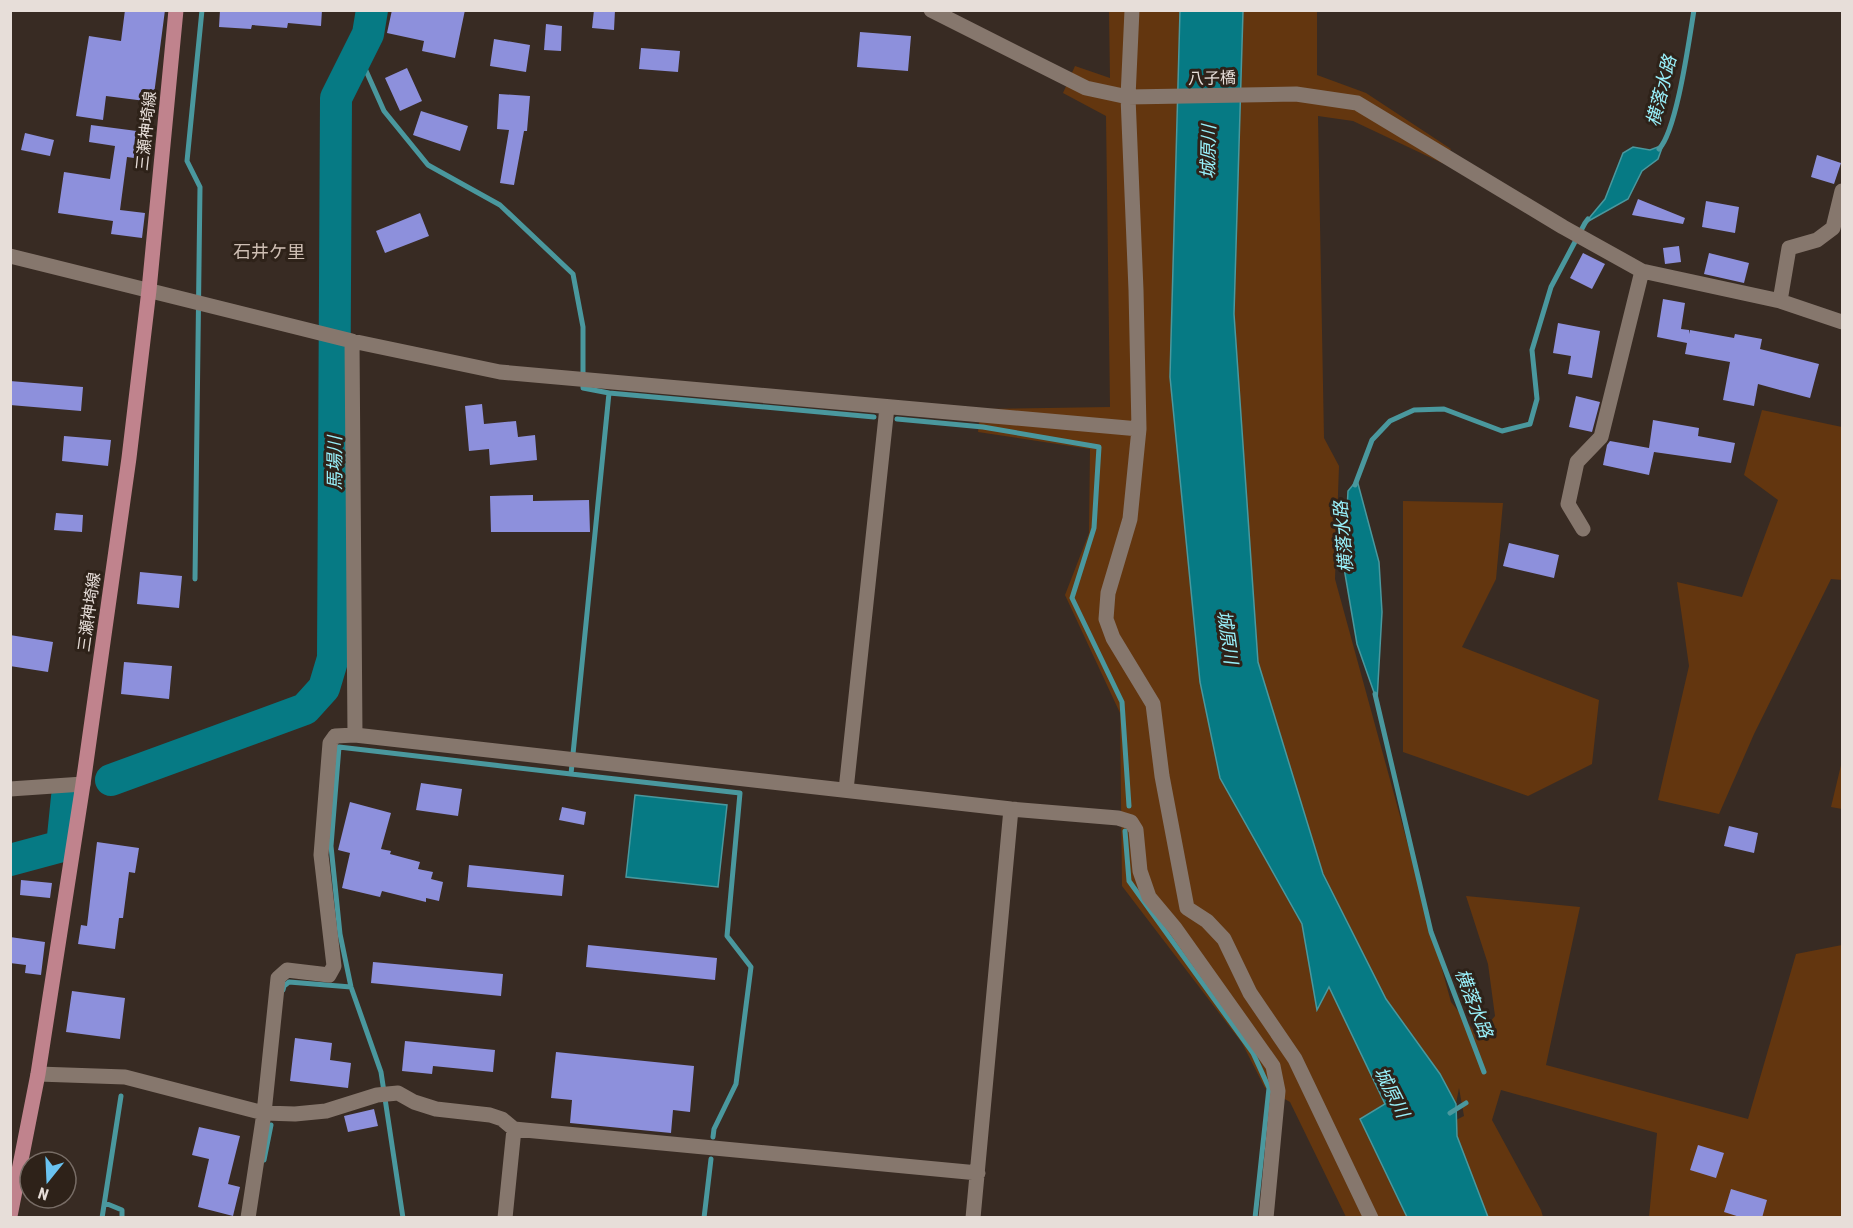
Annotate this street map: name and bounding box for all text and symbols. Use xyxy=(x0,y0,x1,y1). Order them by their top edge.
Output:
water label: 横落水路 xyxy=(1642,52,1680,128)
street label: 八子橋 xyxy=(1188,68,1236,88)
street label: 三瀬神埼線 xyxy=(132,90,160,172)
water label: 城原川 xyxy=(1197,123,1219,179)
district label: 石井ケ里 xyxy=(233,241,305,262)
water label: 馬場川 xyxy=(324,434,345,490)
water label: 横落水路 xyxy=(1329,498,1357,574)
street label: 三瀬神埼線 xyxy=(74,571,104,653)
water label: 城原川 xyxy=(1214,609,1242,667)
water label: 横落水路 xyxy=(1451,966,1497,1042)
water label: 城原川 xyxy=(1370,1063,1415,1123)
north arrow xyxy=(18,1150,78,1210)
text: N xyxy=(36,1183,51,1204)

